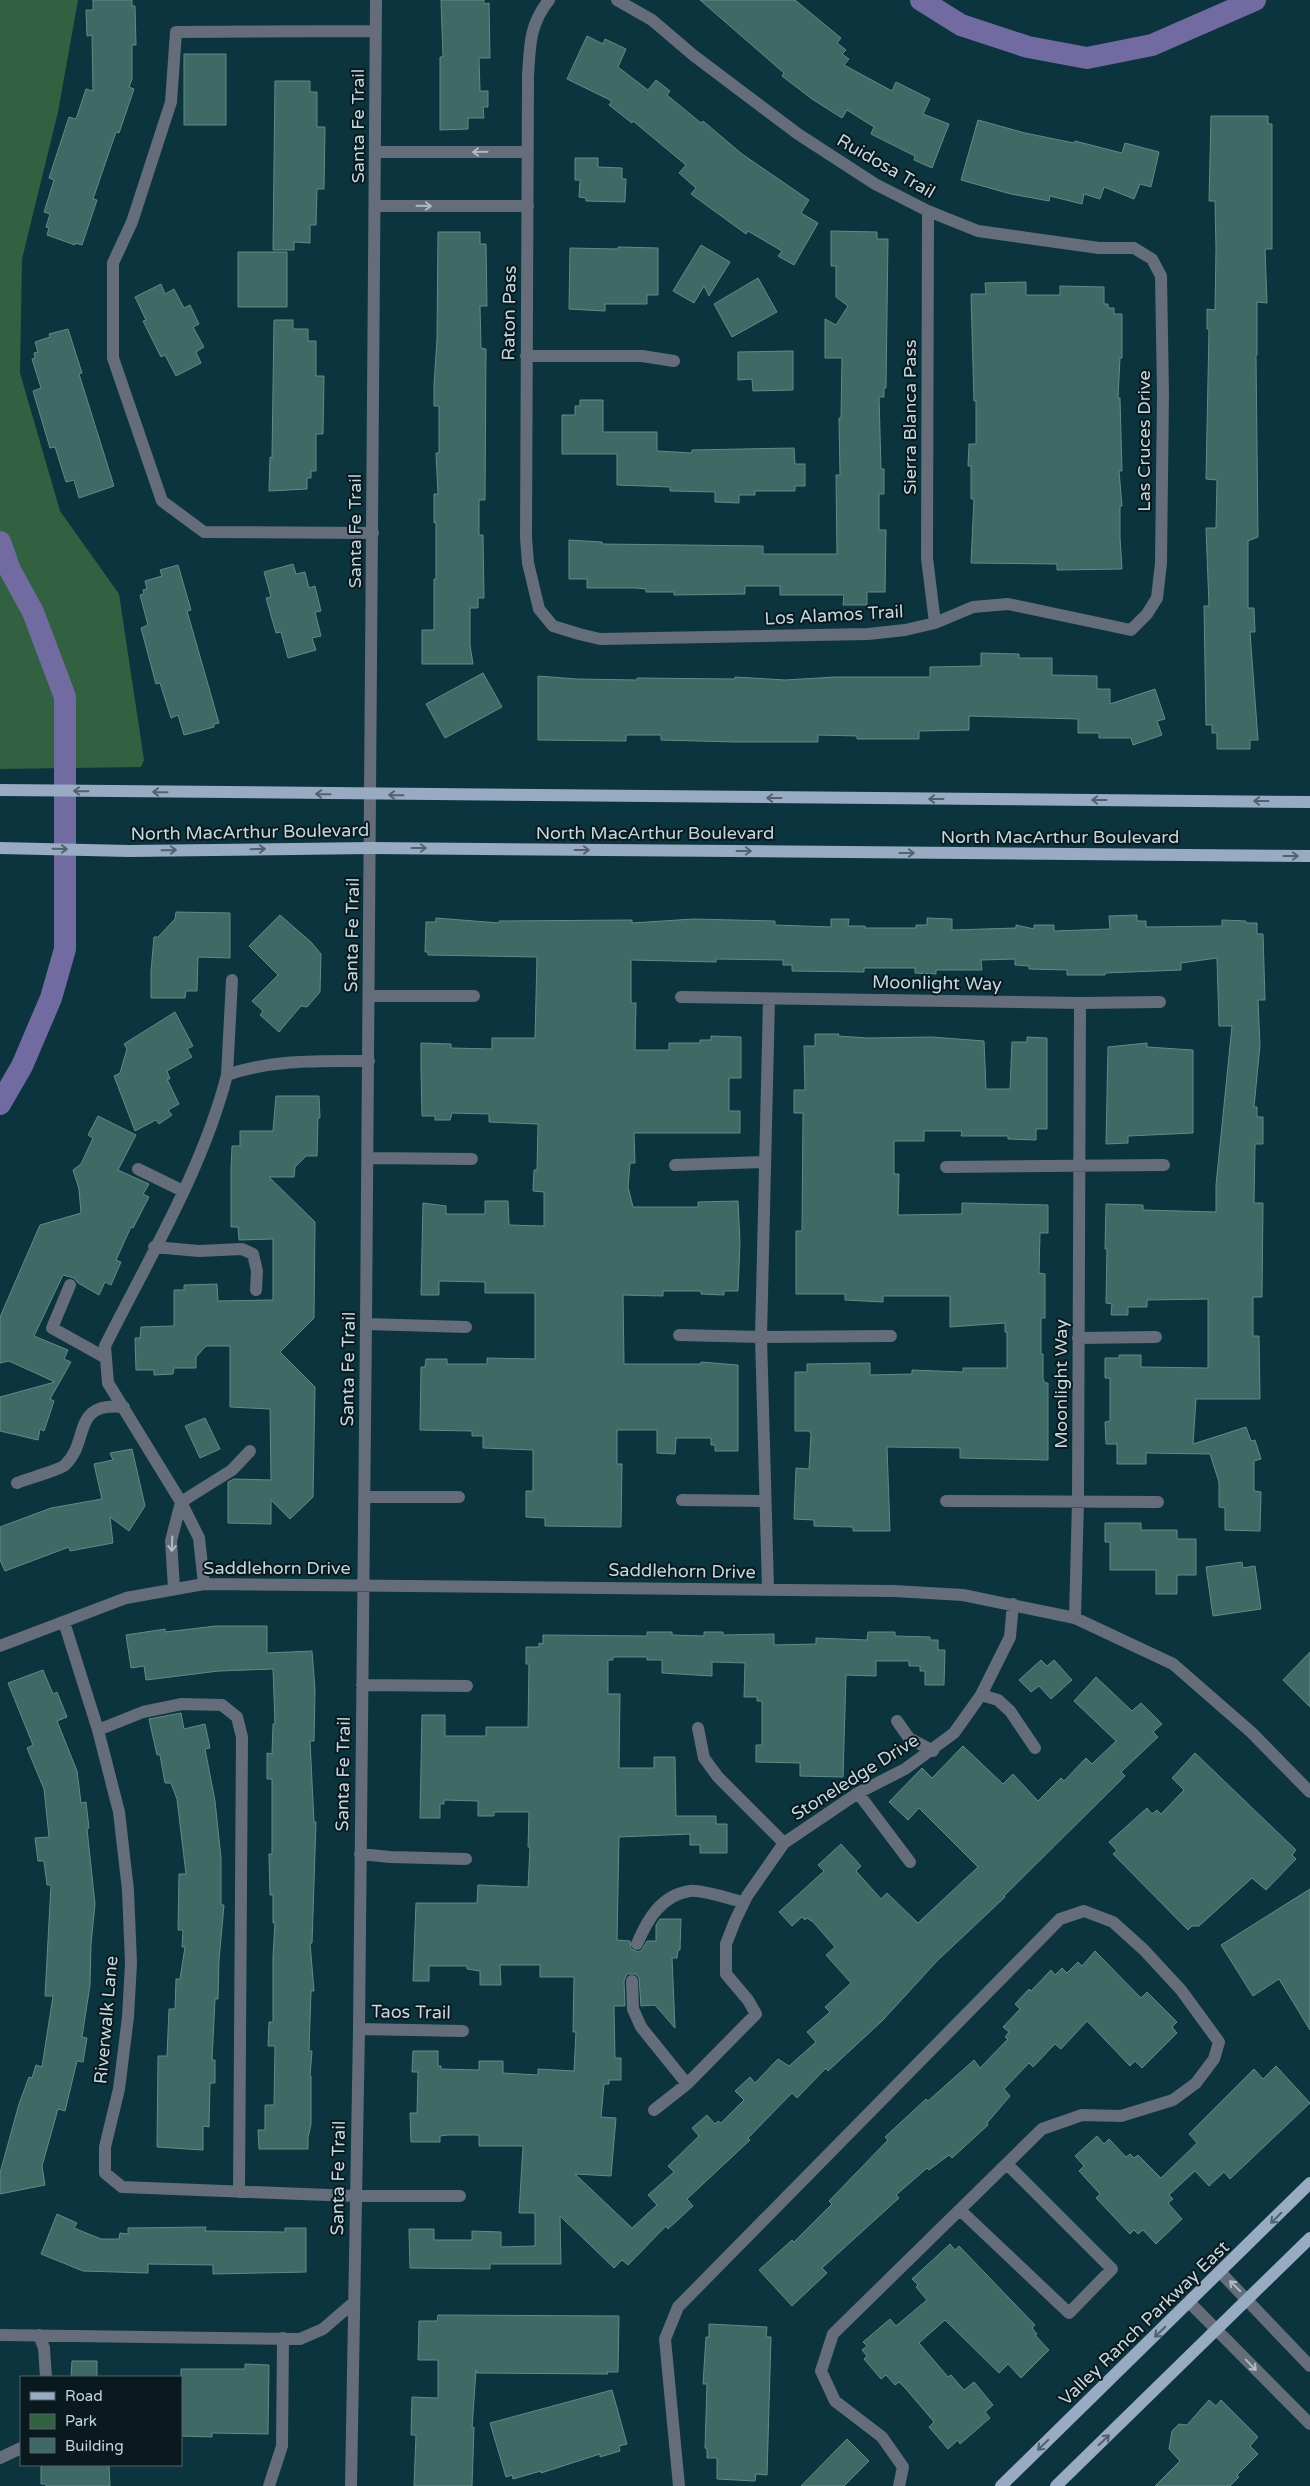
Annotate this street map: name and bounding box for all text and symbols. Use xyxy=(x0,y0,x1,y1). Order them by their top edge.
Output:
street label: Santa Fe Trail xyxy=(347,69,369,183)
street label: Ruidosa Trail xyxy=(833,129,939,203)
one-way arrow xyxy=(472,147,488,157)
one-way arrow xyxy=(415,201,431,211)
street label: Raton Pass xyxy=(497,265,521,361)
street label: Sierra Blanca Pass xyxy=(899,339,921,495)
street label: Las Cruces Drive xyxy=(1133,370,1155,512)
street label: Santa Fe Trail xyxy=(344,474,366,588)
street label: Los Alamos Trail xyxy=(764,600,904,630)
one-way arrow xyxy=(74,786,90,796)
one-way arrow xyxy=(152,787,168,797)
one-way arrow xyxy=(315,789,331,799)
one-way arrow xyxy=(388,790,404,800)
one-way arrow xyxy=(766,793,782,803)
one-way arrow xyxy=(929,794,945,804)
one-way arrow xyxy=(1091,795,1108,805)
one-way arrow xyxy=(1254,796,1270,806)
street label: North MacArthur Boulevard xyxy=(131,819,369,845)
street label: North MacArthur Boulevard xyxy=(536,822,774,844)
street label: North MacArthur Boulevard xyxy=(941,826,1179,848)
one-way arrow xyxy=(52,844,68,854)
one-way arrow xyxy=(250,844,266,854)
one-way arrow xyxy=(411,844,427,853)
one-way arrow xyxy=(160,845,177,855)
one-way arrow xyxy=(574,845,590,855)
one-way arrow xyxy=(736,846,752,856)
one-way arrow xyxy=(898,848,915,858)
one-way arrow xyxy=(1283,851,1299,861)
street label: Santa Fe Trail xyxy=(340,878,364,992)
street label: Moonlight Way xyxy=(872,971,1002,995)
street label: Santa Fe Trail xyxy=(336,1312,360,1426)
street label: Moonlight Way xyxy=(1050,1319,1072,1449)
one-way arrow xyxy=(168,1536,177,1552)
street label: Saddlehorn Drive xyxy=(203,1557,351,1579)
street label: Saddlehorn Drive xyxy=(608,1559,756,1583)
street label: Santa Fe Trail xyxy=(331,1717,355,1831)
street label: Stoneledge Drive xyxy=(787,1729,923,1825)
street label: Riverwalk Lane xyxy=(89,1955,123,2085)
street label: Taos Trail xyxy=(371,2000,451,2024)
street label: Santa Fe Trail xyxy=(326,2121,350,2235)
one-way arrow xyxy=(1270,2212,1282,2224)
street label: Valley Ranch Parkway East xyxy=(1054,2236,1234,2410)
one-way arrow xyxy=(1229,2280,1241,2292)
one-way arrow xyxy=(1154,2326,1166,2338)
one-way arrow xyxy=(1245,2358,1257,2371)
legend xyxy=(20,2376,182,2466)
text: Road xyxy=(65,2387,103,2405)
text: Park xyxy=(65,2412,97,2430)
one-way arrow xyxy=(1098,2434,1110,2446)
text: Building xyxy=(65,2437,124,2455)
one-way arrow xyxy=(1037,2439,1050,2451)

